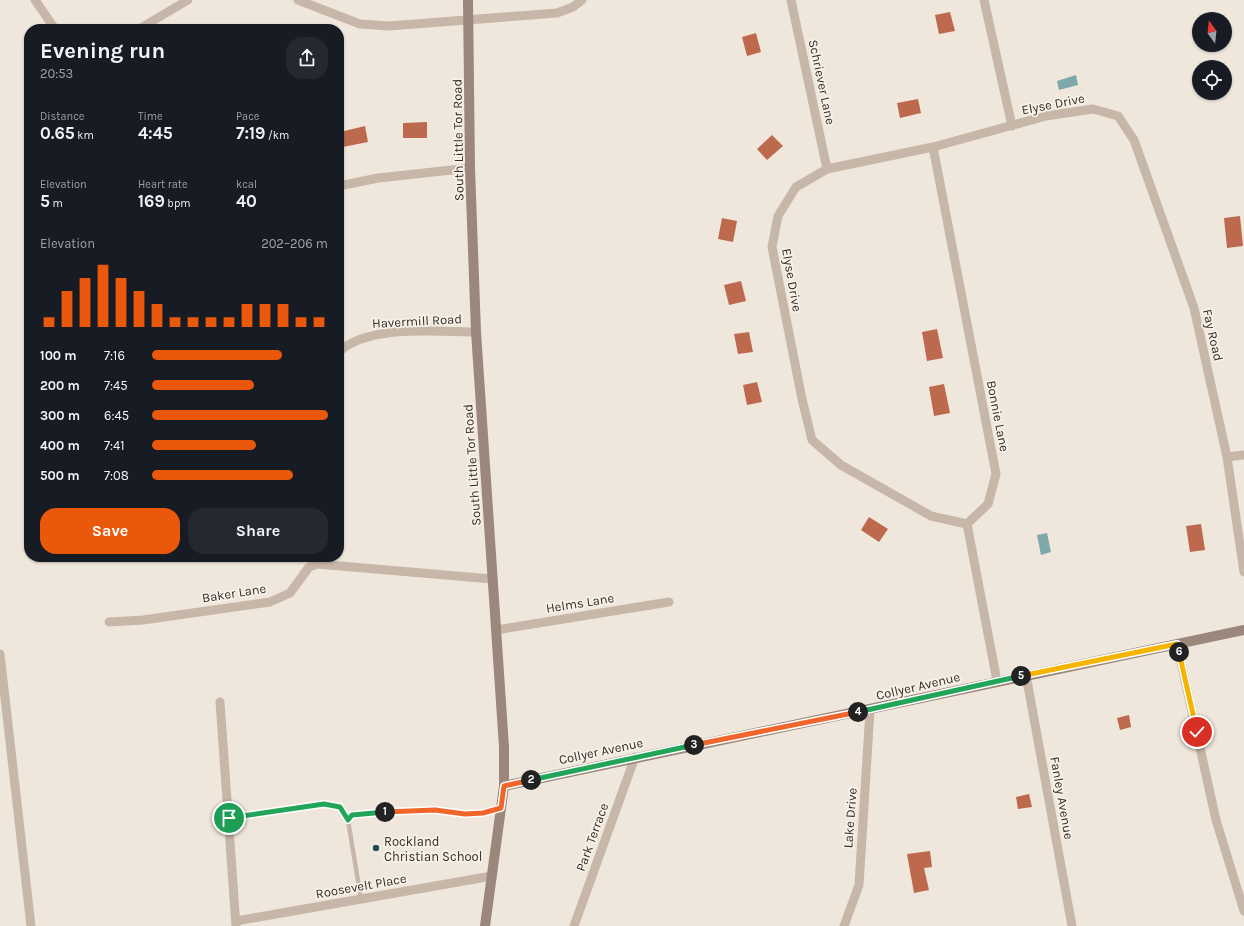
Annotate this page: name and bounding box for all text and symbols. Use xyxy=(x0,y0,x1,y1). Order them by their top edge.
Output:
north arrow xyxy=(1192,12,1232,52)
map controls xyxy=(1192,12,1232,100)
button: share xyxy=(286,37,328,79)
text: Evening run xyxy=(40,38,165,64)
street label: Schriever Lane xyxy=(806,38,838,126)
button: locate xyxy=(1192,60,1232,100)
text: 20:53 xyxy=(40,66,73,81)
street label: South Little Tor Road xyxy=(449,79,467,201)
street label: Elyse Drive xyxy=(1020,90,1086,117)
text: Distance xyxy=(40,110,84,123)
text: Time xyxy=(138,110,163,123)
text: Pace xyxy=(236,110,259,123)
text: 0.65 xyxy=(40,123,75,143)
text: 4:45 xyxy=(138,123,173,143)
text: 7:19 xyxy=(236,123,265,143)
text: km xyxy=(75,129,94,142)
text: /km xyxy=(265,129,289,142)
text: Elevation xyxy=(40,178,87,191)
text: Heart rate xyxy=(138,178,188,191)
text: kcal xyxy=(236,178,257,191)
text: 5 xyxy=(40,191,50,211)
text: 169 xyxy=(138,191,165,211)
text: 40 xyxy=(236,191,257,211)
text: m xyxy=(50,197,63,210)
text: bpm xyxy=(165,197,191,210)
text: Elevation xyxy=(40,236,95,251)
text: 202–206 m xyxy=(261,236,328,251)
street label: Elyse Drive xyxy=(779,247,805,313)
street label: Fay Road xyxy=(1200,308,1226,362)
street label: Havermill Road xyxy=(372,311,462,331)
text: 100 m xyxy=(40,348,77,363)
text: 7:16 xyxy=(104,348,125,363)
text: 200 m xyxy=(40,378,80,393)
text: 7:45 xyxy=(104,378,128,393)
street label: Bonnie Lane xyxy=(984,379,1012,453)
street label: South Little Tor Road xyxy=(460,404,484,526)
text: 300 m xyxy=(40,408,80,423)
text: 6:45 xyxy=(104,408,129,423)
text: 400 m xyxy=(40,438,80,453)
text: 7:41 xyxy=(104,438,125,453)
text: 500 m xyxy=(40,468,80,483)
text: 7:08 xyxy=(104,468,129,483)
button: Save xyxy=(40,508,180,554)
button: Share xyxy=(188,508,328,554)
street label: Baker Lane xyxy=(201,580,267,605)
street label: Helms Lane xyxy=(545,590,615,616)
pin: 6 xyxy=(1169,642,1189,662)
text: 6 xyxy=(1176,645,1182,658)
pin: 5 xyxy=(1011,666,1031,686)
street label: Collyer Avenue xyxy=(875,669,962,703)
text: 5 xyxy=(1018,669,1024,682)
pin: 4 xyxy=(848,702,868,722)
text: 4 xyxy=(855,705,861,718)
pin xyxy=(1180,715,1214,749)
icon: check xyxy=(1186,721,1208,743)
street label: Collyer Avenue xyxy=(558,735,645,767)
pin: 3 xyxy=(684,735,704,755)
text: 3 xyxy=(691,738,697,751)
street label: Fanley Avenue xyxy=(1047,755,1077,841)
pin: 2 xyxy=(521,770,541,790)
text: 2 xyxy=(528,773,534,786)
street label: Lake Drive xyxy=(840,787,860,849)
street label: Park Terrace xyxy=(573,800,611,873)
pin xyxy=(212,801,246,835)
pin: 1 xyxy=(375,802,395,822)
text: 1 xyxy=(383,805,387,818)
icon: arrive xyxy=(218,807,240,829)
place label: Rockland Christian School xyxy=(384,834,482,864)
marker: Rockland Christian School xyxy=(371,843,381,853)
street label: Roosevelt Place xyxy=(314,871,408,901)

